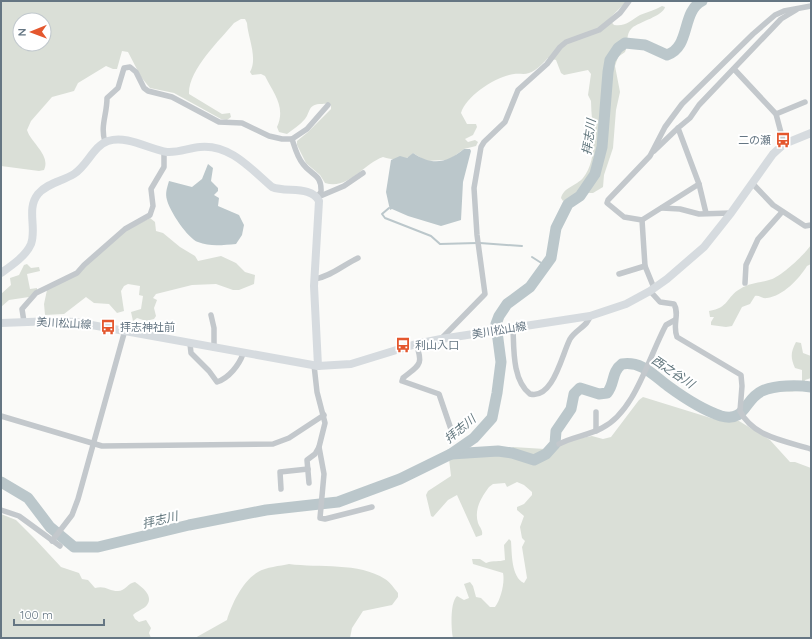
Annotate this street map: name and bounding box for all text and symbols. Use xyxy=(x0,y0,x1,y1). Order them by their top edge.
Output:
north arrow xyxy=(12,12,52,52)
text: N xyxy=(15,28,29,36)
water label: 拝志川 xyxy=(579,116,599,156)
bus stop icon: 二の瀬 xyxy=(774,131,792,149)
place label: 二の瀬 xyxy=(738,133,771,147)
street label: 美川松山線 xyxy=(36,315,92,331)
bus stop icon: 拝志神社前 xyxy=(99,318,117,336)
street label: 美川松山線 xyxy=(471,319,527,341)
place label: 拝志神社前 xyxy=(120,320,175,334)
bus stop icon: 利山入口 xyxy=(394,336,412,354)
place label: 利山入口 xyxy=(415,338,459,352)
water label: 西之谷川 xyxy=(649,352,699,392)
water label: 拝志川 xyxy=(441,410,480,446)
water label: 拝志川 xyxy=(141,508,181,531)
scale bar xyxy=(14,601,104,627)
text: 100 m xyxy=(20,607,53,622)

